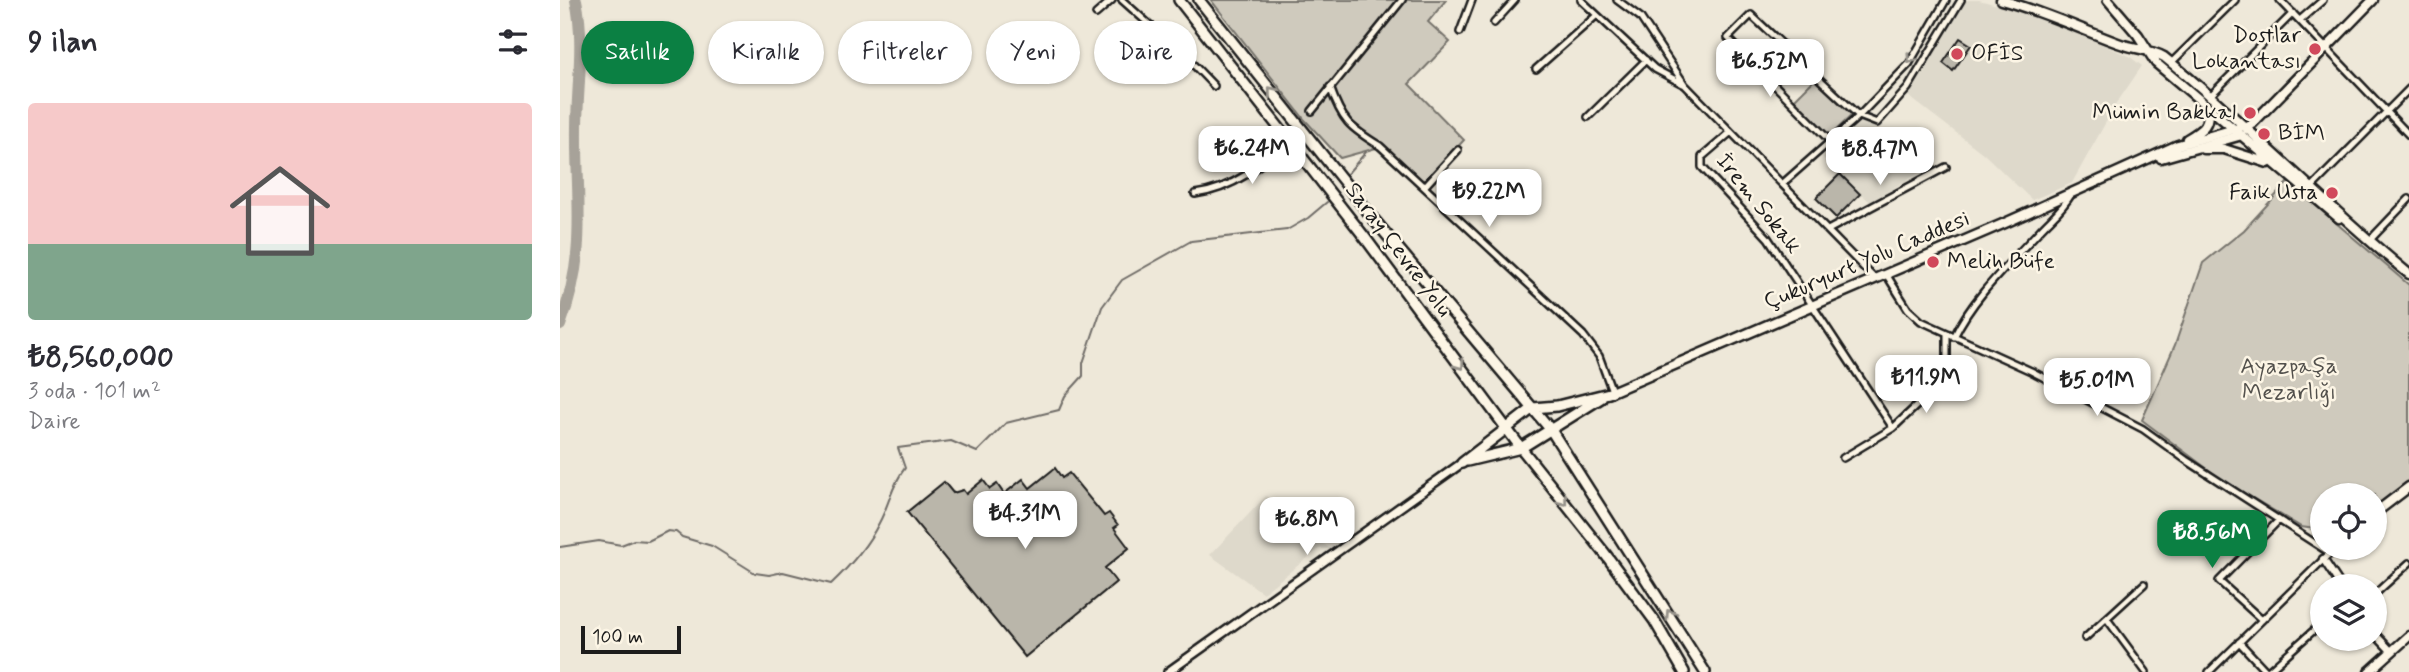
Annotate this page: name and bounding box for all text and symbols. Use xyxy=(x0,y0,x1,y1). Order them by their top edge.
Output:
chip: Satılık xyxy=(581,21,694,84)
chip: Kiralık xyxy=(708,21,824,84)
chip: Filtreler xyxy=(838,21,972,84)
chip: Yeni xyxy=(986,21,1080,84)
chip: Daire xyxy=(1094,21,1197,84)
place label: Dostlar Lokantası xyxy=(2192,21,2301,77)
text: 9 ilan xyxy=(28,23,98,62)
icon: filters xyxy=(494,23,532,61)
place label: OFİS xyxy=(1971,39,2024,69)
pin: ₺6.52M xyxy=(1713,40,1827,99)
marker: Dostlar Lokantası xyxy=(2307,41,2323,57)
marker: OFİS xyxy=(1949,46,1965,62)
text: ₺6.52M xyxy=(1732,47,1808,77)
one-way arrow xyxy=(1907,51,1920,64)
one-way arrow xyxy=(1267,86,1280,99)
place label: Mümin Bakkal xyxy=(2092,98,2236,128)
marker: Mümin Bakkal xyxy=(2242,105,2258,121)
place label: BİM xyxy=(2278,119,2325,149)
marker: BİM xyxy=(2256,126,2272,142)
pin: ₺6.24M xyxy=(1195,127,1309,186)
pin: ₺8.47M xyxy=(1823,128,1937,187)
text: ₺6.24M xyxy=(1214,134,1290,164)
text: ₺8.47M xyxy=(1842,135,1918,165)
street label: İrem Sokak xyxy=(1708,147,1808,261)
icon: home xyxy=(217,148,343,274)
pin: ₺9.22M xyxy=(1432,170,1546,229)
street label: Saray Çevre Yolu xyxy=(1338,177,1458,323)
text: ₺9.22M xyxy=(1453,177,1525,207)
place label: Faik Usta xyxy=(2229,178,2318,208)
marker: Faik Usta xyxy=(2324,185,2340,201)
street label: Çukuryurt Yolu Caddesi xyxy=(1759,204,1975,318)
place label: Melih Büfe xyxy=(1947,247,2055,277)
marker: Melih Büfe xyxy=(1925,254,1941,270)
text: ₺8,560,000 xyxy=(28,338,174,377)
park label: Ayazpaşa Mezarlığı xyxy=(2240,352,2338,408)
pin: ₺11.9M xyxy=(1869,356,1983,415)
one-way arrow xyxy=(1452,357,1464,369)
pin: ₺5.01M xyxy=(2040,358,2154,418)
text: ₺11.9M xyxy=(1891,363,1961,393)
text: ₺5.01M xyxy=(2060,366,2134,396)
text: 3 oda · 101 m² xyxy=(28,377,161,407)
text: Daire xyxy=(28,407,80,437)
map controls xyxy=(2310,483,2387,651)
button: locate xyxy=(2310,483,2387,560)
pin: ₺4.31M xyxy=(968,491,1082,551)
one-way arrow xyxy=(1555,493,1568,506)
pin: ₺6.8M xyxy=(1258,498,1356,557)
text: ₺4.31M xyxy=(989,499,1061,529)
text: ₺6.8M xyxy=(1276,505,1338,535)
pin: ₺8.56M xyxy=(2155,510,2269,570)
text: ₺8.56M xyxy=(2173,518,2251,548)
button: layers xyxy=(2310,574,2387,651)
one-way arrow xyxy=(1665,608,1678,621)
scale bar xyxy=(581,623,681,655)
text: 100 m xyxy=(592,625,643,650)

